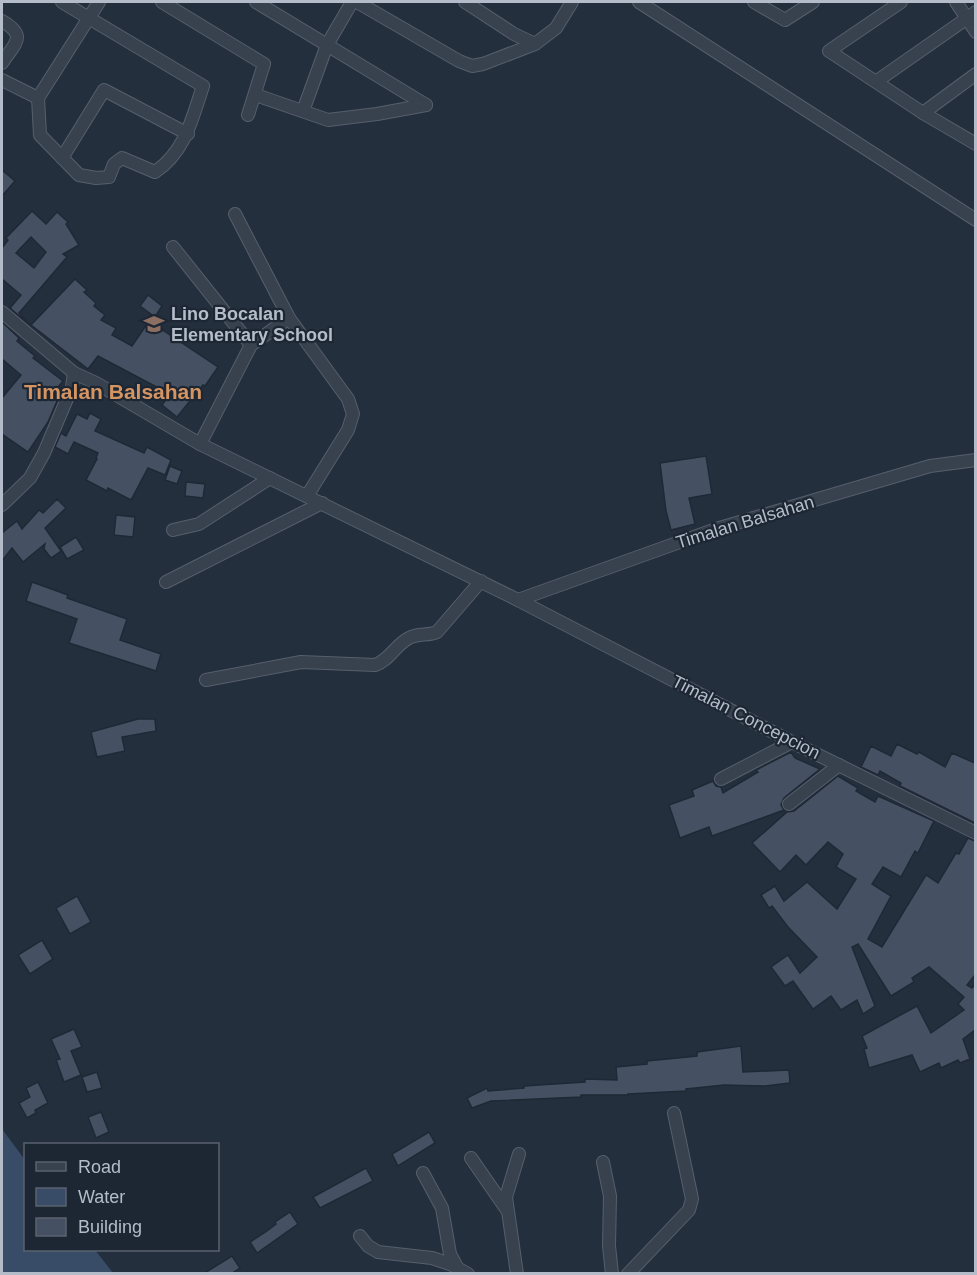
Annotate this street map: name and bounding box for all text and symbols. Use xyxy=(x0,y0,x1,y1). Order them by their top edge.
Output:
place label: Lino Bocalan Elementary School xyxy=(171,304,333,345)
school or university icon: Lino Bocalan Elementary School xyxy=(142,312,166,336)
district label: Timalan Balsahan xyxy=(24,380,202,403)
street label: Timalan Balsahan xyxy=(673,491,817,553)
street label: Timalan Concepcion xyxy=(669,671,823,763)
legend xyxy=(24,1143,219,1251)
text: Road xyxy=(78,1157,121,1177)
text: Water xyxy=(78,1187,125,1207)
text: Building xyxy=(78,1217,142,1237)

